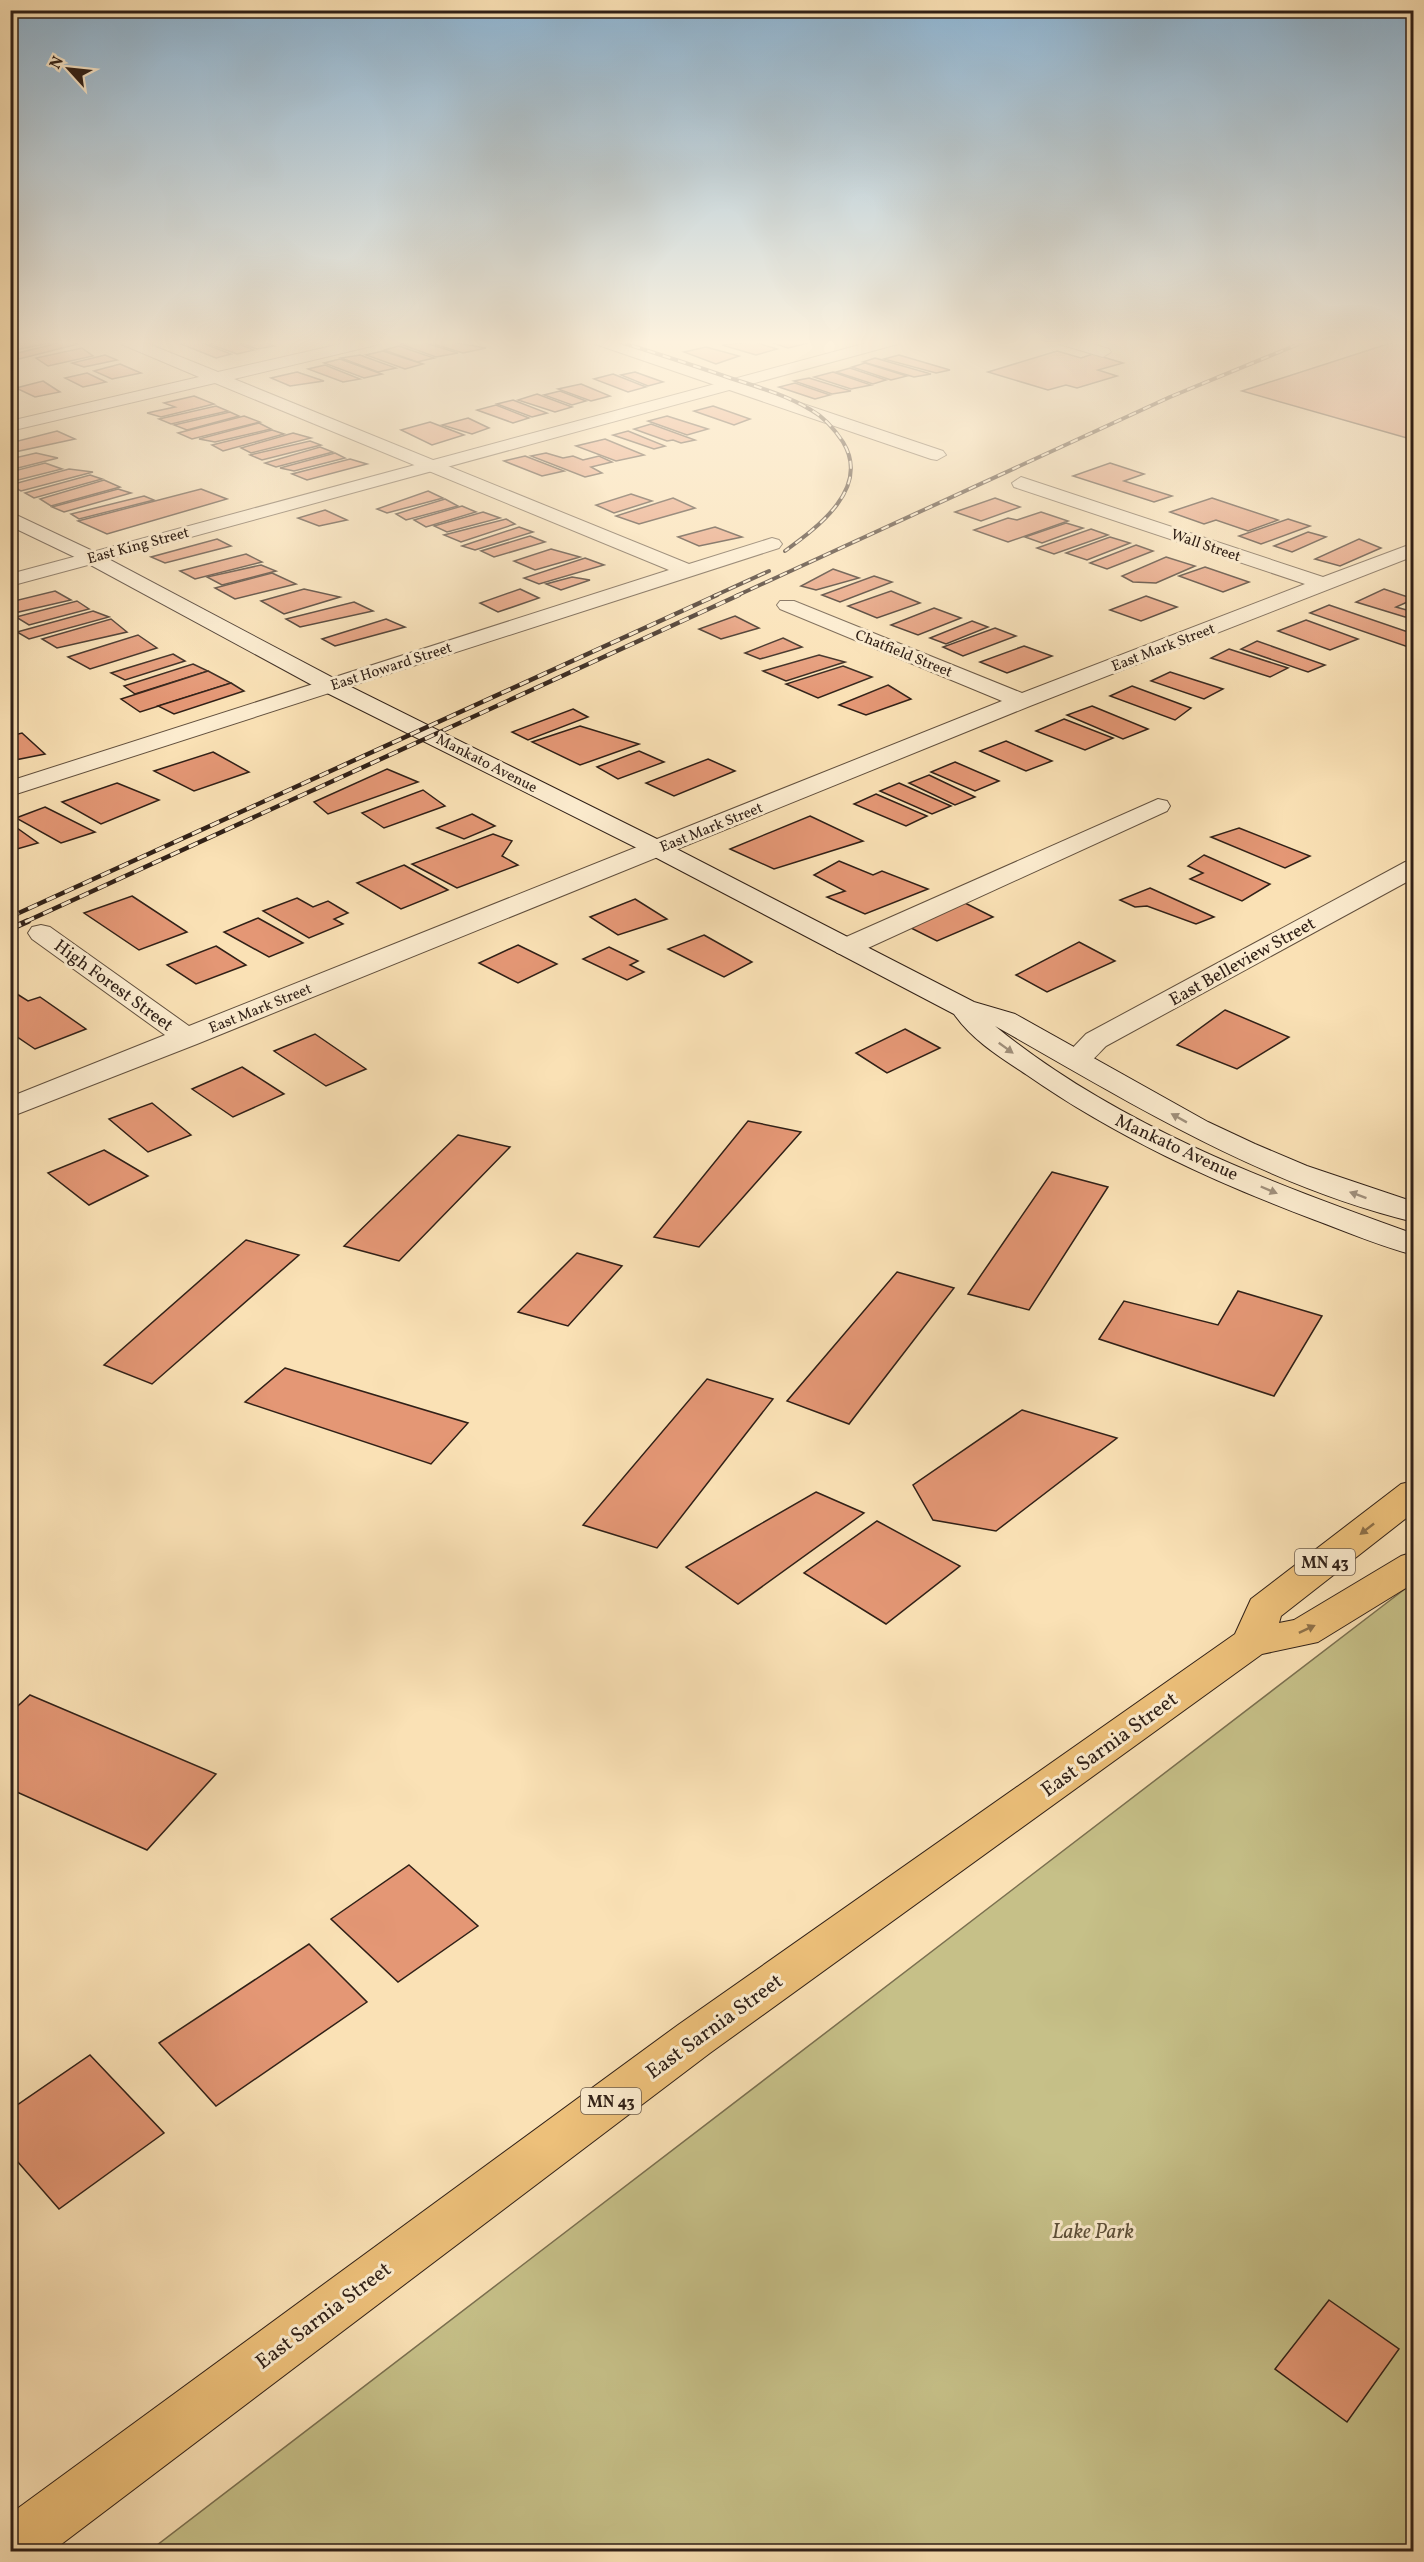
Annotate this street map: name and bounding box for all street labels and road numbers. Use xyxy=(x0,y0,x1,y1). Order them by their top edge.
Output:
street label: East King Street xyxy=(85,523,192,570)
street label: Wall Street xyxy=(1168,525,1243,568)
street label: East Mark Street xyxy=(1109,619,1218,678)
street label: Chatfield Street xyxy=(852,625,955,683)
street label: East Howard Street xyxy=(328,638,455,697)
street label: Mankato Avenue xyxy=(432,730,541,799)
street label: East Mark Street xyxy=(657,798,766,859)
street label: East Belleview Street xyxy=(1165,912,1320,1013)
street label: High Forest Street xyxy=(48,934,178,1038)
street label: East Mark Street xyxy=(206,979,315,1040)
street label: Mankato Avenue xyxy=(1111,1109,1242,1188)
road number: MN 43 xyxy=(1295,1549,1355,1575)
street label: East Sarnia Street xyxy=(1035,1686,1184,1805)
street label: East Sarnia Street xyxy=(640,1968,789,2087)
road number: MN 43 xyxy=(581,2088,641,2114)
street label: East Sarnia Street xyxy=(250,2256,398,2377)

